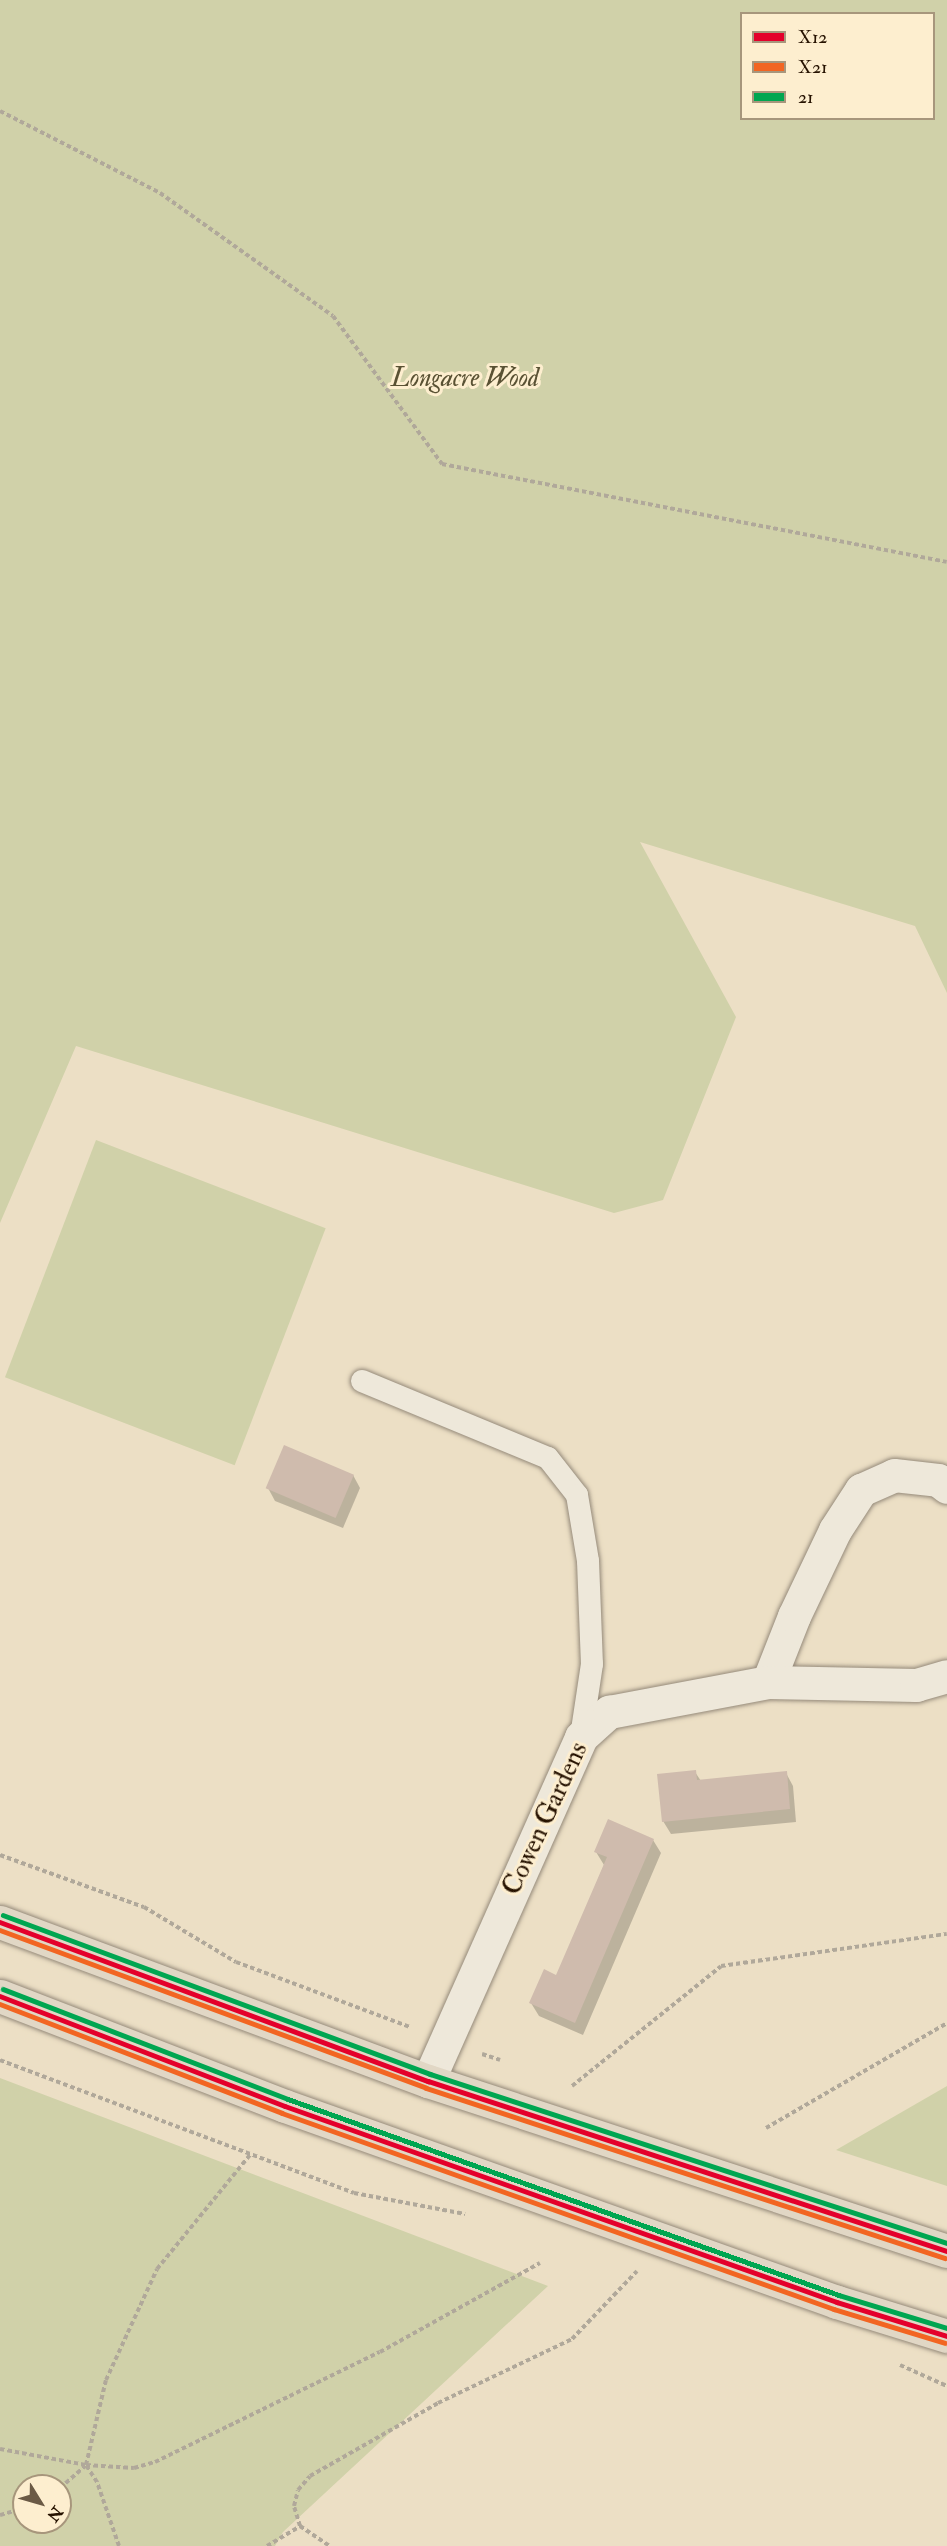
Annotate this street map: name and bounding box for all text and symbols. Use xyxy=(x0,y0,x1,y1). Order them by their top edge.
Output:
legend xyxy=(740,12,935,120)
text: X12 xyxy=(798,26,827,49)
text: X21 xyxy=(798,56,827,79)
text: 21 xyxy=(798,86,814,109)
park label: Longacre Wood xyxy=(391,363,539,395)
street label: Cowen Gardens xyxy=(497,1738,595,1900)
north arrow xyxy=(12,2474,72,2534)
text: N xyxy=(42,2502,67,2525)

